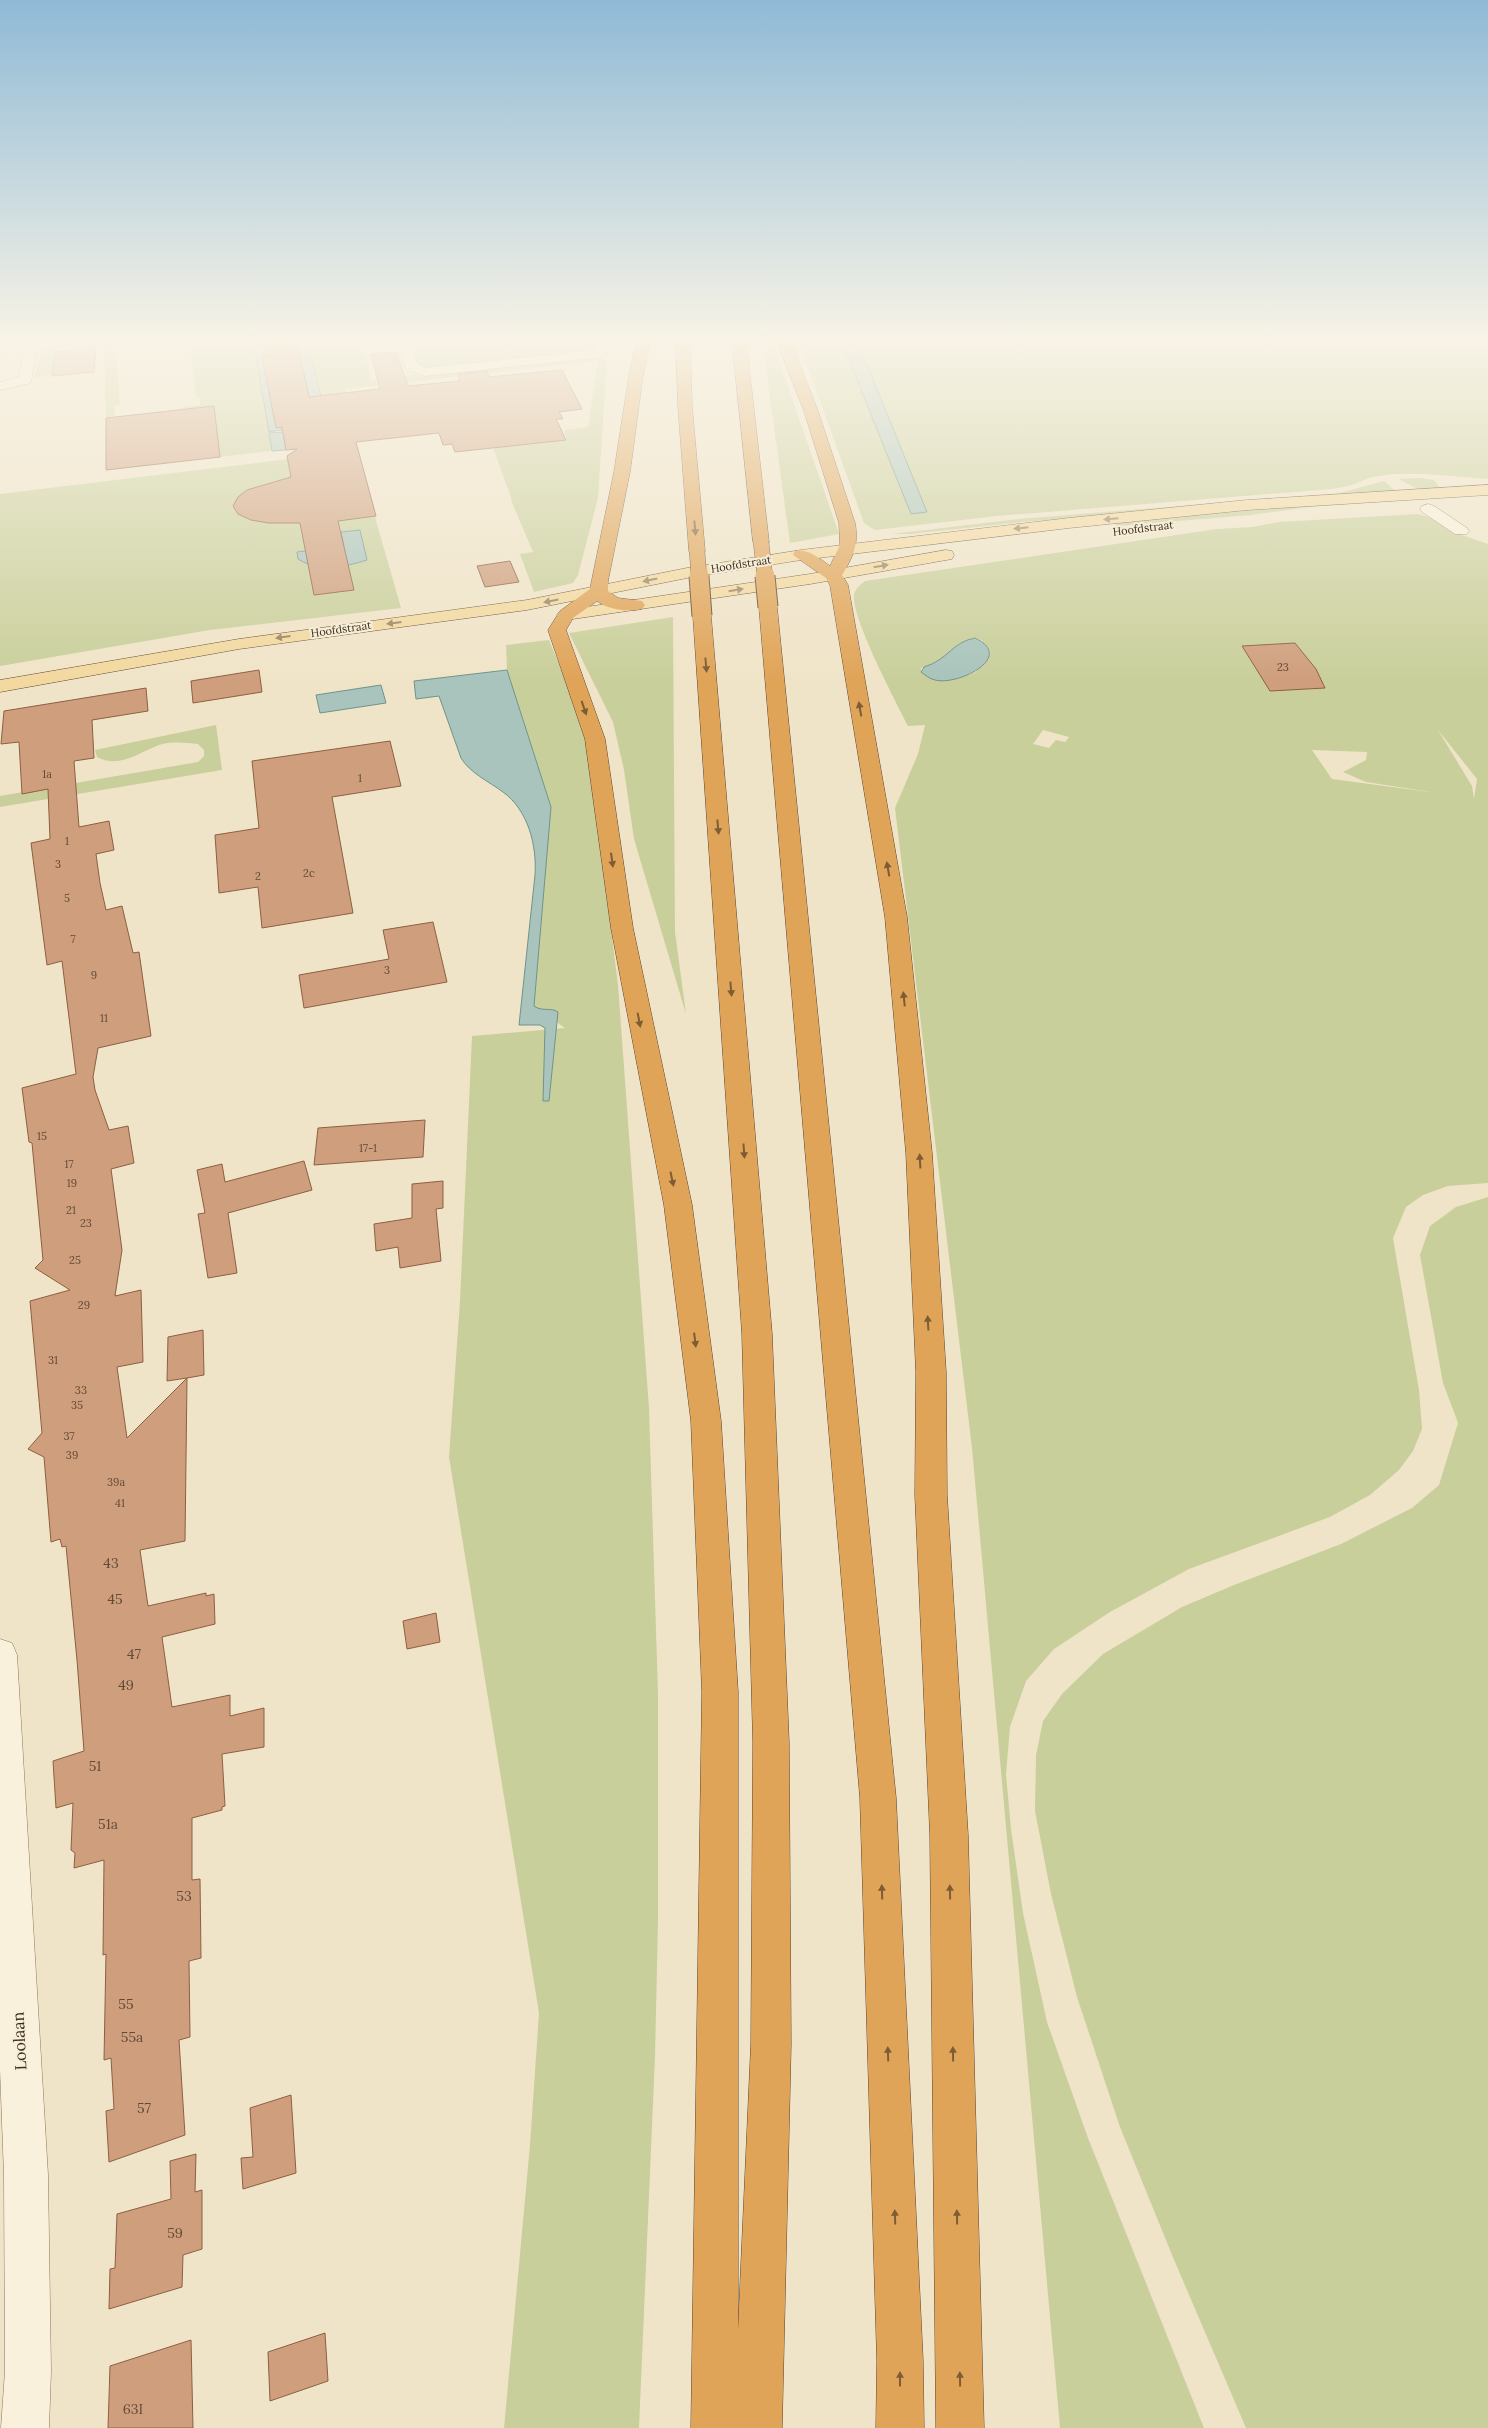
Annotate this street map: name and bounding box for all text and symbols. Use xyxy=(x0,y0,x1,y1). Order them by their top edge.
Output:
one-way arrow xyxy=(1103,515,1119,523)
street label: Hoofdstraat xyxy=(1112,517,1175,539)
one-way arrow xyxy=(692,520,700,536)
one-way arrow xyxy=(1012,524,1028,532)
street label: Hoofdstraat xyxy=(710,552,773,576)
one-way arrow xyxy=(874,562,890,570)
one-way arrow xyxy=(643,576,658,584)
one-way arrow xyxy=(729,586,745,594)
one-way arrow xyxy=(543,597,559,605)
street label: Hoofdstraat xyxy=(310,618,373,640)
one-way arrow xyxy=(386,619,402,627)
one-way arrow xyxy=(275,634,291,642)
one-way arrow xyxy=(702,657,710,673)
house number: 23 xyxy=(1277,660,1289,674)
one-way arrow xyxy=(581,700,588,715)
one-way arrow xyxy=(856,700,864,716)
house number: 1a xyxy=(42,767,52,781)
house number: 1 xyxy=(358,771,362,785)
one-way arrow xyxy=(715,819,723,835)
house number: 1 xyxy=(65,834,69,848)
one-way arrow xyxy=(609,852,617,868)
house number: 3 xyxy=(55,857,61,871)
one-way arrow xyxy=(883,860,891,876)
house number: 2c xyxy=(303,866,315,880)
house number: 2 xyxy=(255,869,261,883)
house number: 5 xyxy=(64,891,70,905)
house number: 7 xyxy=(70,932,76,946)
house number: 3 xyxy=(384,963,390,977)
house number: 9 xyxy=(91,968,97,982)
one-way arrow xyxy=(728,981,736,997)
one-way arrow xyxy=(900,991,908,1007)
house number: 11 xyxy=(100,1011,108,1025)
one-way arrow xyxy=(636,1012,644,1028)
house number: 15 xyxy=(37,1129,47,1143)
house number: 17-1 xyxy=(359,1141,377,1155)
one-way arrow xyxy=(740,1143,748,1159)
one-way arrow xyxy=(915,1152,923,1168)
house number: 17 xyxy=(64,1157,74,1171)
one-way arrow xyxy=(668,1171,676,1186)
house number: 19 xyxy=(67,1176,77,1190)
house number: 21 xyxy=(66,1203,76,1217)
house number: 23 xyxy=(80,1216,92,1230)
house number: 25 xyxy=(69,1253,81,1267)
house number: 29 xyxy=(78,1298,90,1312)
one-way arrow xyxy=(924,1315,932,1331)
one-way arrow xyxy=(692,1332,700,1348)
house number: 31 xyxy=(48,1353,58,1367)
house number: 33 xyxy=(75,1383,87,1397)
house number: 35 xyxy=(71,1398,83,1412)
house number: 37 xyxy=(64,1429,74,1443)
house number: 39 xyxy=(66,1448,78,1462)
house number: 39a xyxy=(107,1475,125,1489)
house number: 41 xyxy=(115,1496,125,1510)
house number: 43 xyxy=(103,1554,119,1572)
house number: 45 xyxy=(107,1590,123,1608)
house number: 47 xyxy=(127,1645,142,1663)
house number: 49 xyxy=(118,1676,134,1694)
house number: 51 xyxy=(89,1757,101,1775)
house number: 51a xyxy=(98,1815,118,1833)
one-way arrow xyxy=(878,1884,886,1900)
one-way arrow xyxy=(946,1884,954,1900)
house number: 53 xyxy=(176,1887,192,1905)
house number: 55 xyxy=(118,1995,134,2013)
street label: Loolaan xyxy=(7,2011,31,2071)
house number: 55a xyxy=(121,2028,143,2046)
one-way arrow xyxy=(884,2046,892,2062)
one-way arrow xyxy=(949,2046,957,2062)
house number: 57 xyxy=(137,2099,152,2117)
one-way arrow xyxy=(890,2209,898,2225)
one-way arrow xyxy=(952,2209,960,2225)
house number: 59 xyxy=(167,2224,183,2242)
one-way arrow xyxy=(896,2371,904,2387)
one-way arrow xyxy=(956,2371,964,2387)
house number: 63I xyxy=(123,2400,143,2418)

